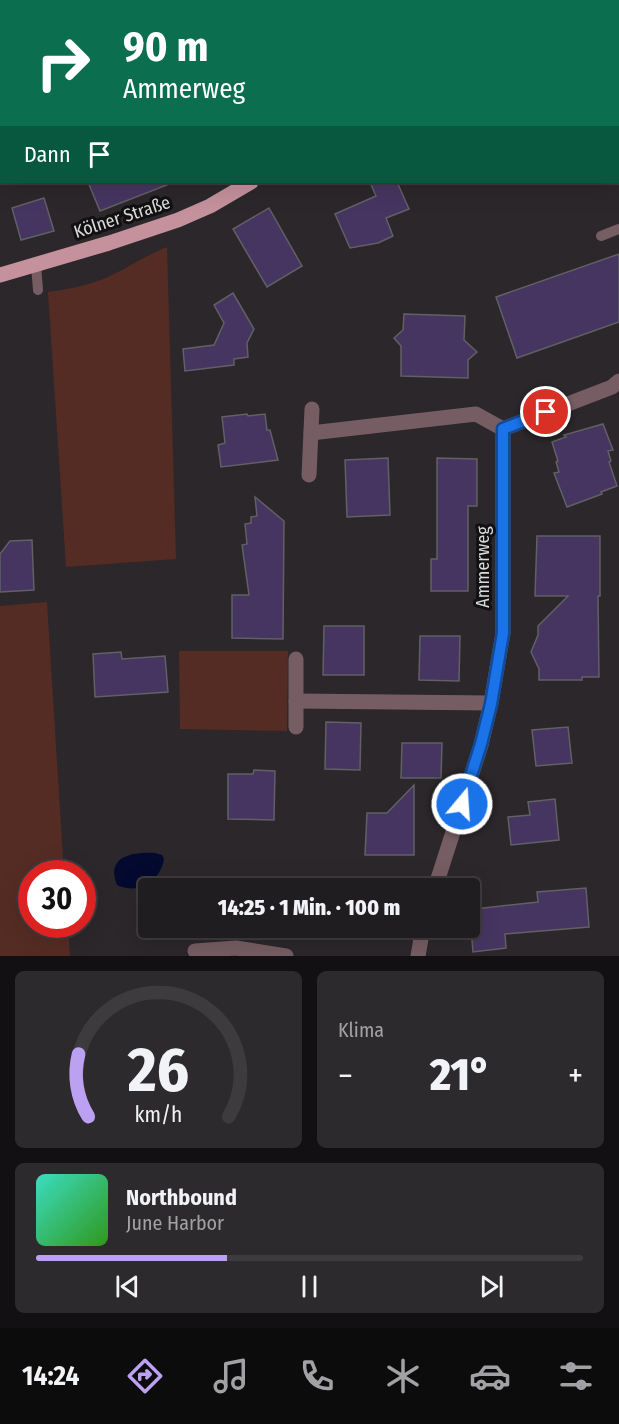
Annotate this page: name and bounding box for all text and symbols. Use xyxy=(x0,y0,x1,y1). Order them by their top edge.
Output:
text: 90 m xyxy=(123,22,208,72)
icon: right xyxy=(24,24,102,102)
text: Ammerweg xyxy=(123,73,245,105)
icon: arrive xyxy=(83,138,116,171)
text: Dann xyxy=(24,141,71,168)
street label: Kölner Straße xyxy=(71,191,173,243)
pin xyxy=(520,386,571,437)
icon: arrive xyxy=(529,395,562,428)
street label: Ammerweg xyxy=(472,526,494,608)
position arrow xyxy=(430,772,494,836)
speed limit sign: 30 xyxy=(18,860,96,938)
text: 14:25 · 1 Min. · 100 m xyxy=(218,894,400,921)
text: Klima xyxy=(338,1018,384,1042)
text: 26 xyxy=(127,1033,189,1108)
text: 21° xyxy=(430,1048,491,1102)
text: − xyxy=(338,1056,353,1096)
text: + xyxy=(568,1056,583,1096)
text: km/h xyxy=(135,1102,182,1128)
text: Northbound xyxy=(126,1184,237,1211)
text: June Harbor xyxy=(126,1211,224,1235)
icon: previous xyxy=(111,1270,144,1303)
icon: pause xyxy=(293,1270,326,1303)
icon: next xyxy=(475,1270,508,1303)
icon: directions xyxy=(124,1355,166,1397)
icon: music xyxy=(210,1355,252,1397)
icon: phone xyxy=(296,1355,338,1397)
icon: climate xyxy=(382,1355,424,1397)
icon: car xyxy=(469,1355,511,1397)
icon: filters xyxy=(555,1355,597,1397)
text: 14:24 xyxy=(22,1360,79,1392)

